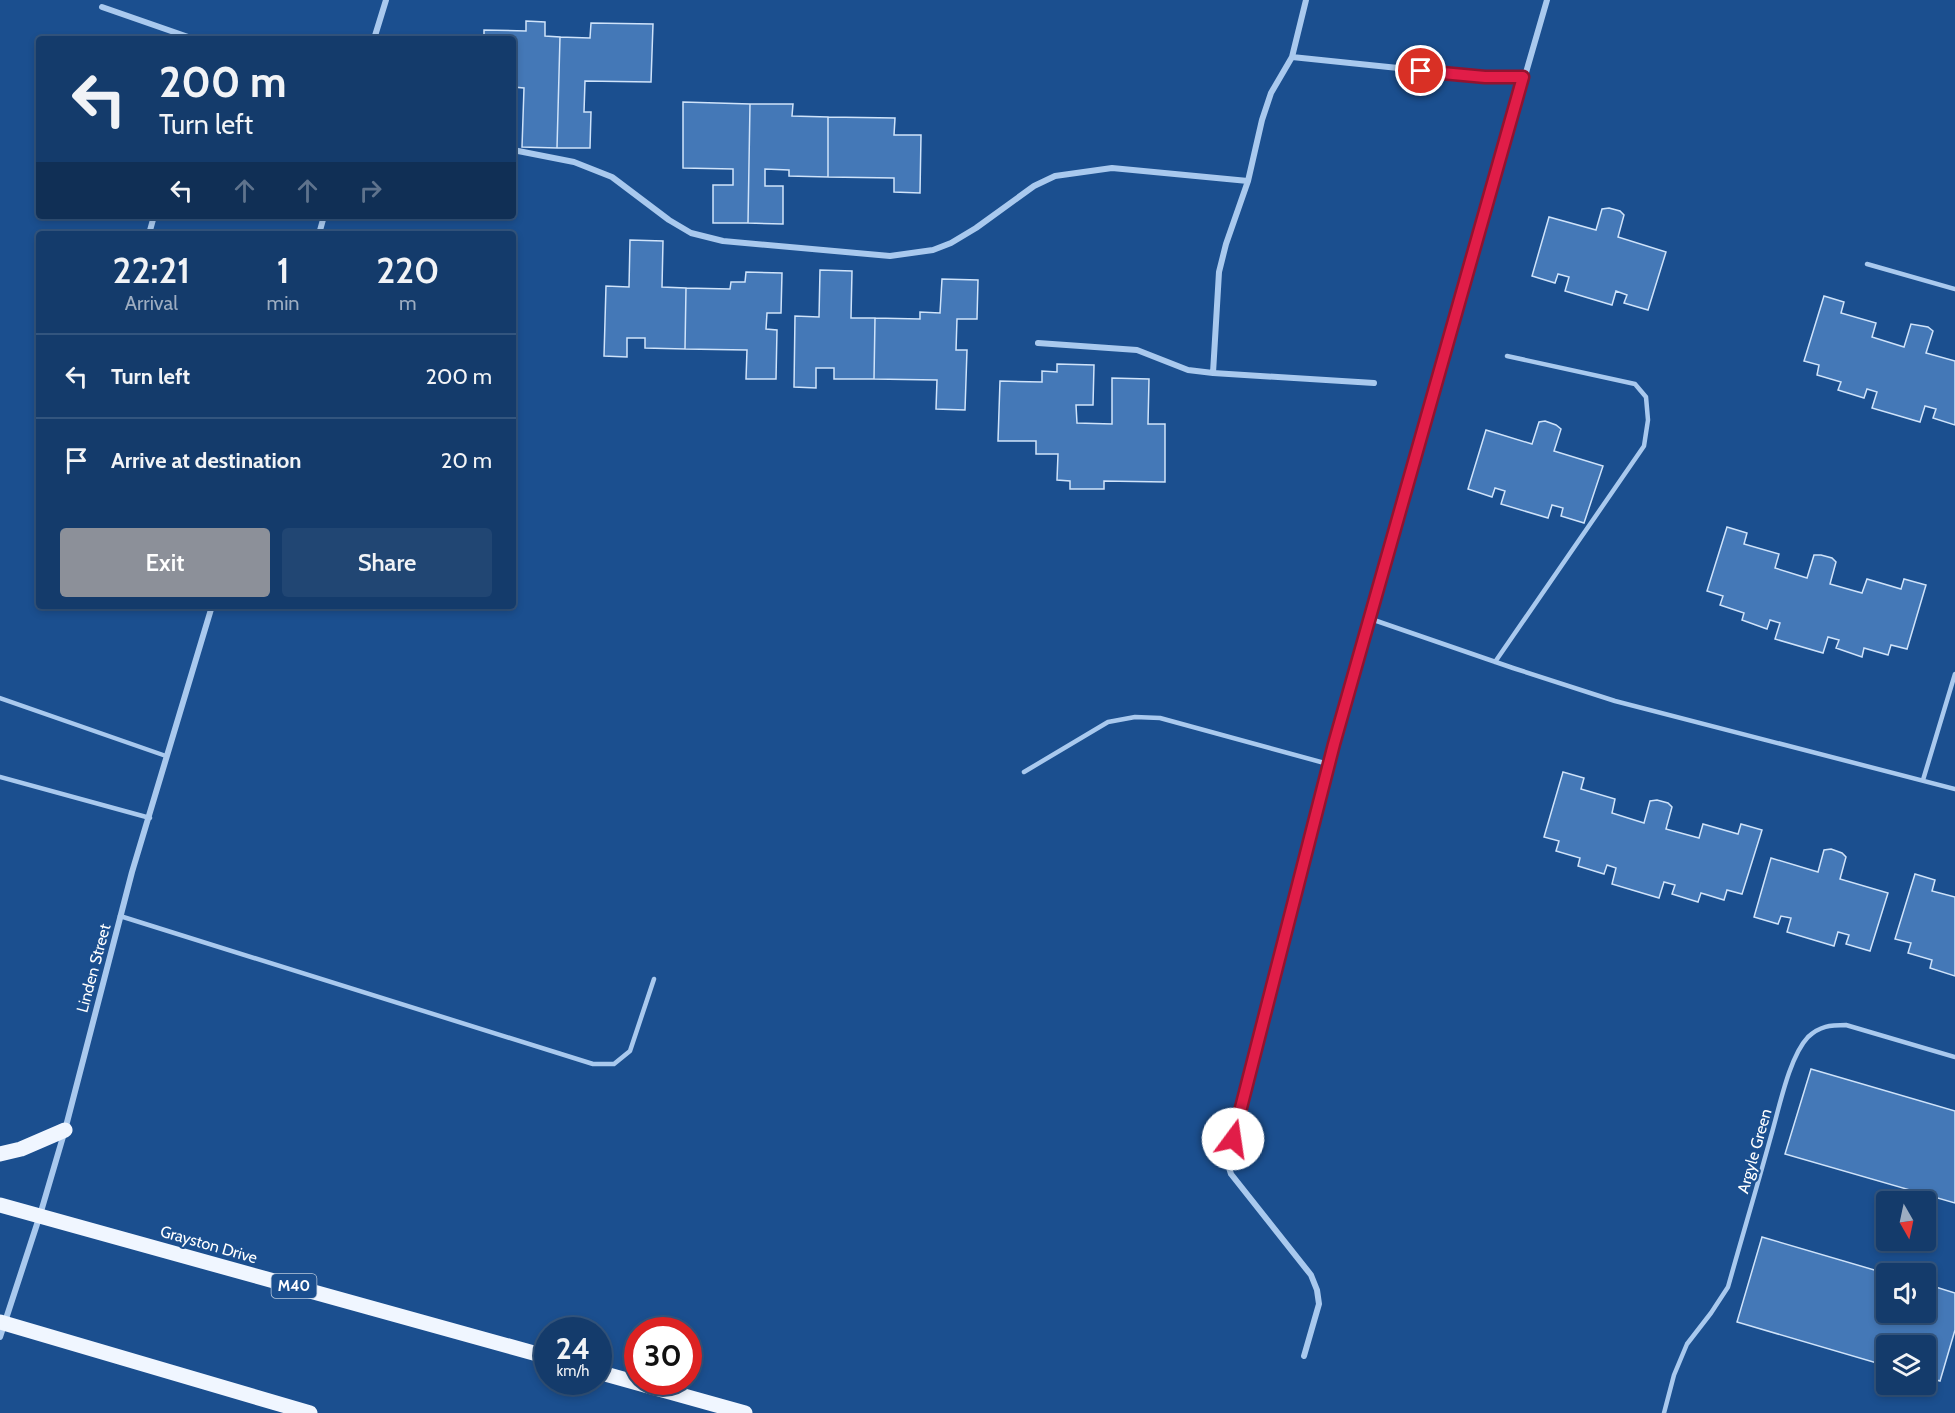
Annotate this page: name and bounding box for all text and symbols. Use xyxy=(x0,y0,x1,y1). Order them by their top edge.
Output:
pin xyxy=(1395,45,1446,96)
icon: arrive xyxy=(1404,54,1437,87)
text: 200 m xyxy=(159,56,286,108)
icon: left xyxy=(60,60,138,138)
text: Turn left xyxy=(159,108,253,141)
icon: left xyxy=(165,174,198,207)
icon: ahead xyxy=(228,174,261,207)
icon: ahead xyxy=(291,174,324,207)
icon: right xyxy=(354,174,387,207)
text: 22:21 xyxy=(113,248,190,292)
text: 1 xyxy=(277,248,289,292)
text: 220 xyxy=(376,248,439,292)
text: Arrival xyxy=(125,291,178,315)
text: min xyxy=(267,291,300,315)
text: m xyxy=(399,291,417,315)
icon: left xyxy=(60,360,93,393)
text: Turn left xyxy=(111,363,190,390)
text: 200 m xyxy=(426,363,492,390)
icon: arrive xyxy=(60,444,93,477)
text: Arrive at destination xyxy=(111,447,301,474)
text: 20 m xyxy=(441,447,492,474)
button: Exit xyxy=(60,528,270,597)
button: Share xyxy=(282,528,492,597)
street label: Linden Street xyxy=(73,921,115,1015)
position arrow xyxy=(1201,1107,1265,1171)
street label: Argyle Green xyxy=(1733,1107,1776,1196)
north arrow xyxy=(1876,1191,1936,1251)
map controls xyxy=(1876,1191,1936,1395)
street label: Grayston Drive xyxy=(158,1222,260,1267)
button: sound xyxy=(1876,1263,1936,1323)
road number: M40 xyxy=(272,1274,316,1298)
speed limit sign: 30 xyxy=(624,1317,702,1395)
text: 24 xyxy=(556,1330,590,1367)
button: layers xyxy=(1876,1335,1936,1395)
text: km/h xyxy=(557,1362,589,1380)

